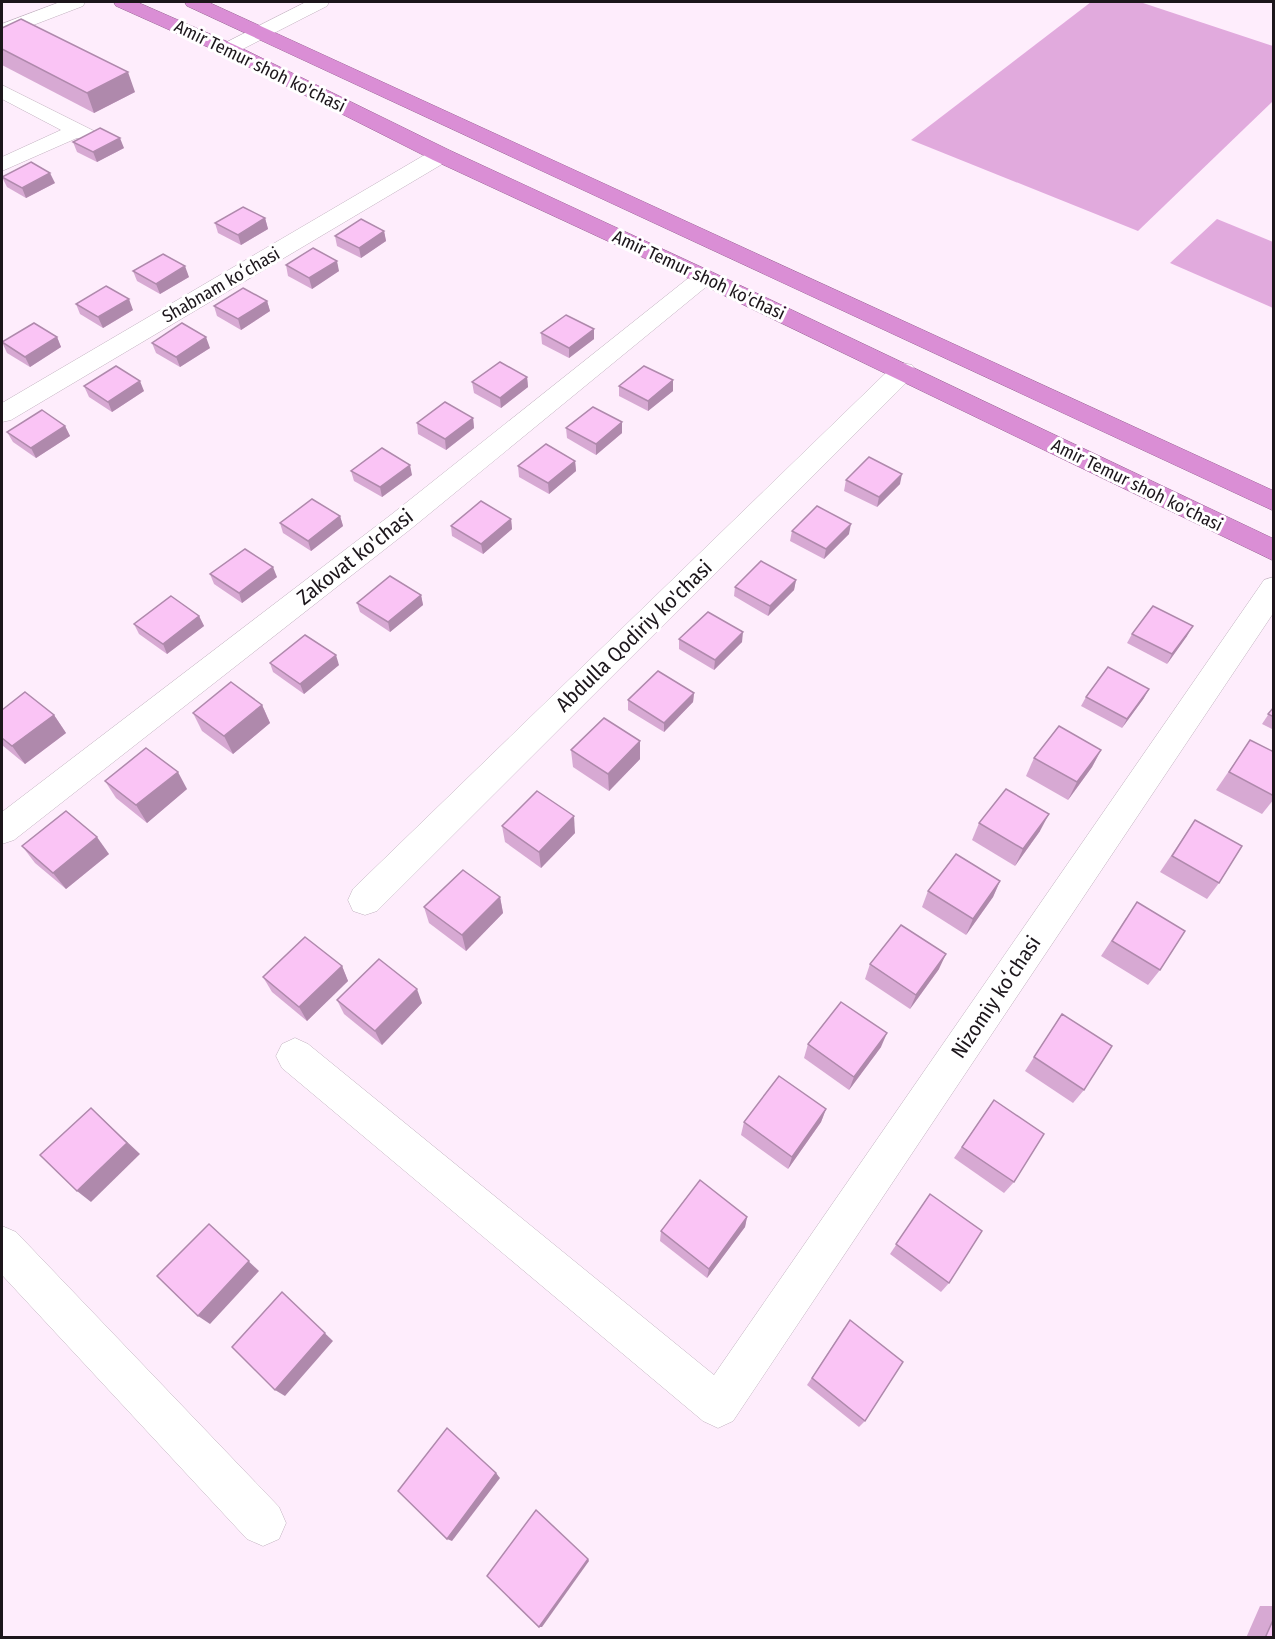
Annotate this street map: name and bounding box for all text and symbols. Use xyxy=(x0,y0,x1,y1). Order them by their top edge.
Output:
street label: Amir Temur shoh ko'chasi xyxy=(171,15,349,117)
street label: Amir Temur shoh ko'chasi xyxy=(609,225,789,325)
street label: Shabnam koʻchasi xyxy=(158,242,284,328)
street label: Amir Temur shoh ko'chasi xyxy=(1048,434,1226,536)
street label: Zakovat ko'chasi xyxy=(292,504,418,610)
street label: Abdulla Qodiriy ko'chasi xyxy=(550,555,718,717)
street label: Nizomiy koʻchasi xyxy=(946,931,1046,1063)

